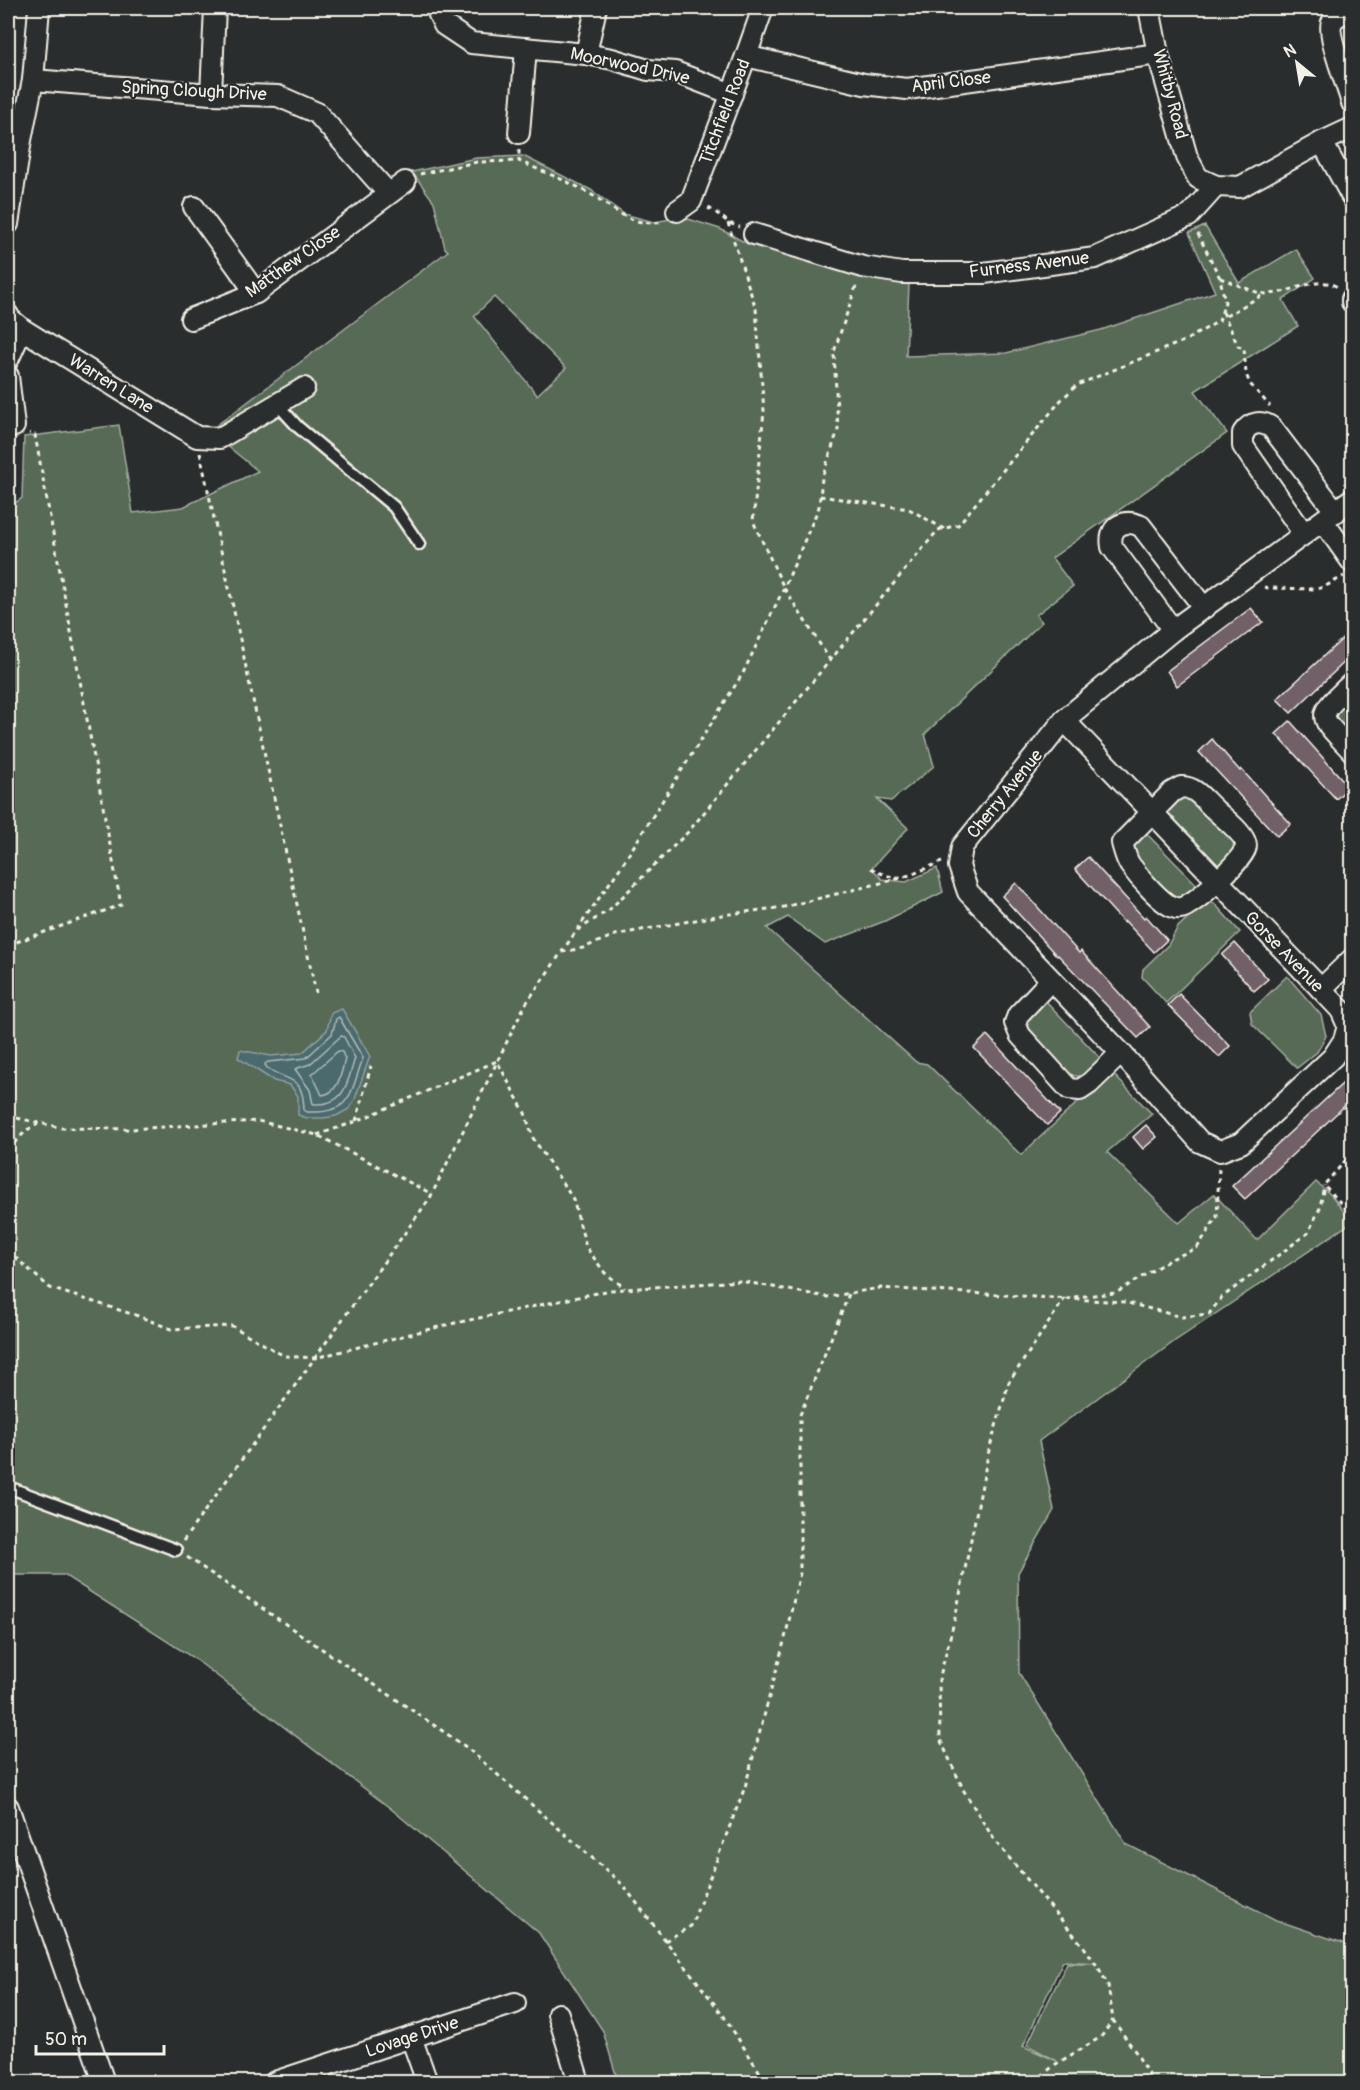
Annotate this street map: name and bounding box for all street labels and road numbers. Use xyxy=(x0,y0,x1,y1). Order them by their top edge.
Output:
street label: Moorwood Drive xyxy=(568,42,692,90)
street label: Whitby Road xyxy=(1147,47,1193,141)
street label: Titchfield Road xyxy=(694,56,756,168)
street label: April Close xyxy=(910,66,992,98)
street label: Spring Clough Drive xyxy=(121,76,267,106)
street label: Matthew Close xyxy=(241,221,345,303)
street label: Furness Avenue xyxy=(968,246,1090,284)
street label: Warren Lane xyxy=(64,349,158,419)
street label: Cherry Avenue xyxy=(962,745,1048,843)
street label: Gorse Avenue xyxy=(1240,907,1329,998)
street label: Lovage Drive xyxy=(363,2011,462,2063)

